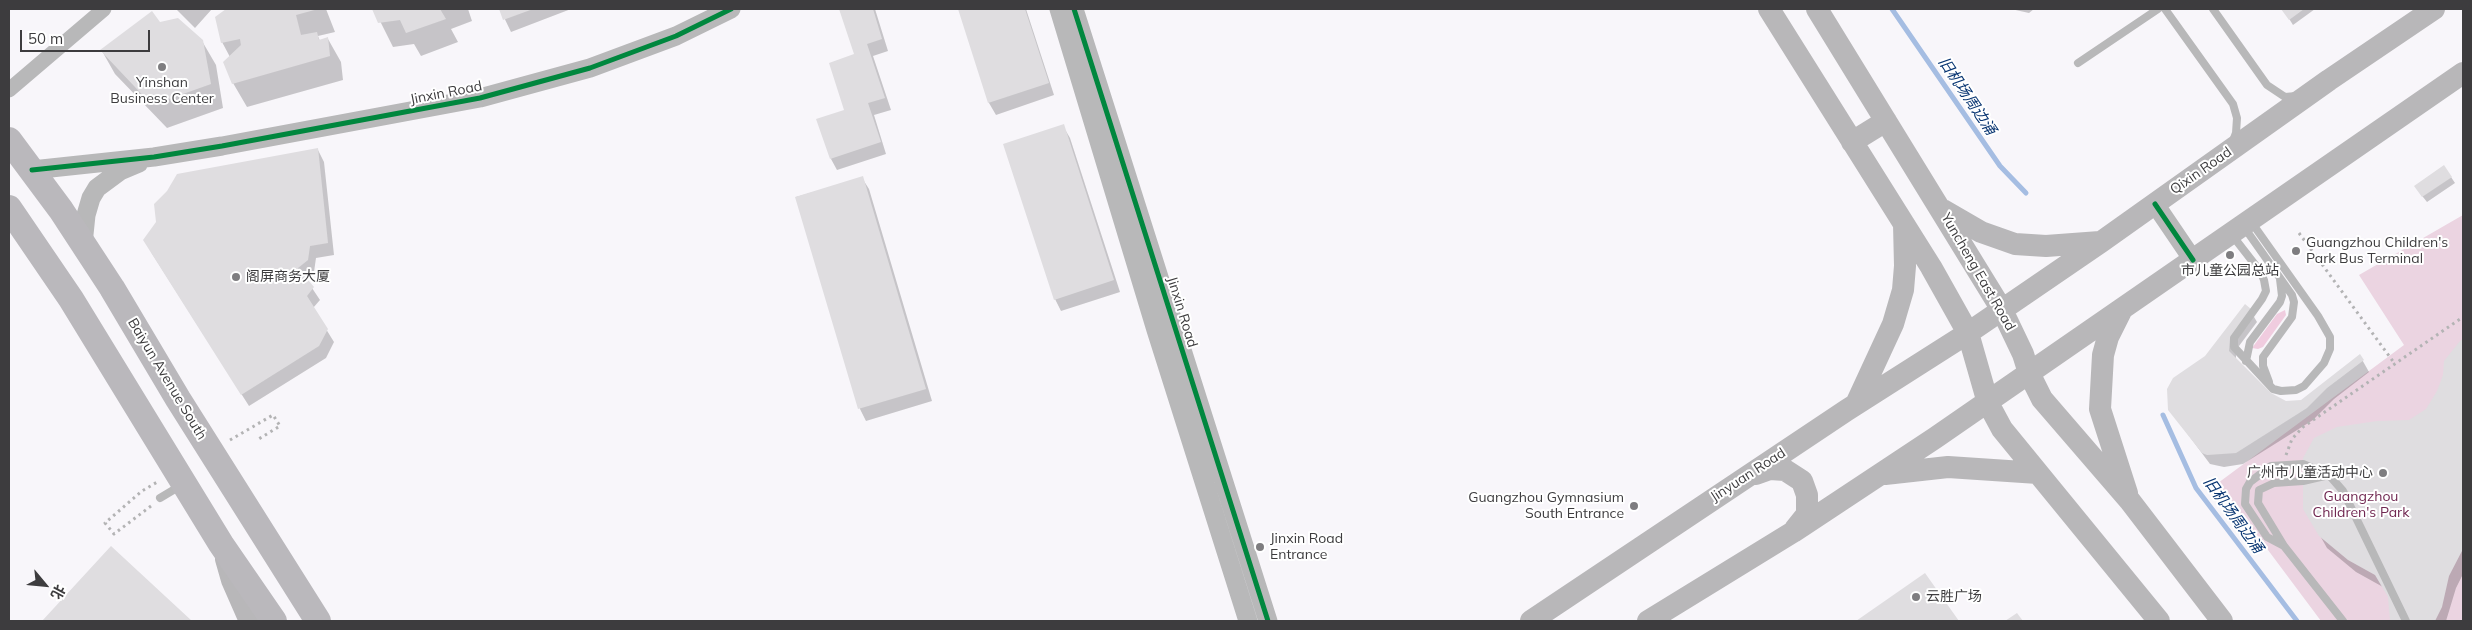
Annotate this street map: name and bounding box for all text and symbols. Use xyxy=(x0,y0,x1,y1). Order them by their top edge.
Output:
scale bar xyxy=(22,20,152,52)
text: 50 m xyxy=(28,29,63,48)
water label: 旧机场周边涌 xyxy=(1934,54,2000,138)
marker: Yinshan Business Center xyxy=(156,61,168,73)
place label: Yinshan Business Center xyxy=(110,75,214,108)
street label: Jinxin Road xyxy=(408,78,484,108)
street label: Qixin Road xyxy=(2167,144,2235,198)
street label: Yuncheng East Road xyxy=(1937,210,2019,334)
place label: Guangzhou Children's Park Bus Terminal xyxy=(2306,235,2448,268)
marker: Guangzhou Children's Park Bus Terminal xyxy=(2290,245,2302,257)
marker: 市儿童公园总站 xyxy=(2224,249,2236,261)
place label: 市儿童公园总站 xyxy=(2181,263,2279,279)
place label: 阁屏商务大厦 xyxy=(246,269,330,285)
marker: 阁屏商务大厦 xyxy=(230,271,242,283)
street label: Jinxin Road xyxy=(1163,275,1201,349)
street label: Baiyun Avenue South xyxy=(124,315,210,443)
street label: Jinyuan Road xyxy=(1707,444,1789,506)
place label: 广州市儿童活动中心 xyxy=(2247,465,2373,481)
marker: 广州市儿童活动中心 xyxy=(2377,467,2389,479)
water label: 旧机场周边涌 xyxy=(2199,473,2267,557)
park label: Guangzhou Children's Park xyxy=(2313,489,2409,522)
place label: Guangzhou Gymnasium South Entrance xyxy=(1468,490,1624,522)
marker: Guangzhou Gymnasium South Entrance xyxy=(1628,500,1640,512)
place label: Jinxin Road Entrance xyxy=(1270,531,1343,564)
marker: Jinxin Road Entrance xyxy=(1254,541,1266,553)
north arrow xyxy=(20,560,70,610)
text: 北 xyxy=(47,582,69,602)
place label: 云胜广场 xyxy=(1926,589,1982,605)
marker: 云胜广场 xyxy=(1910,591,1922,603)

